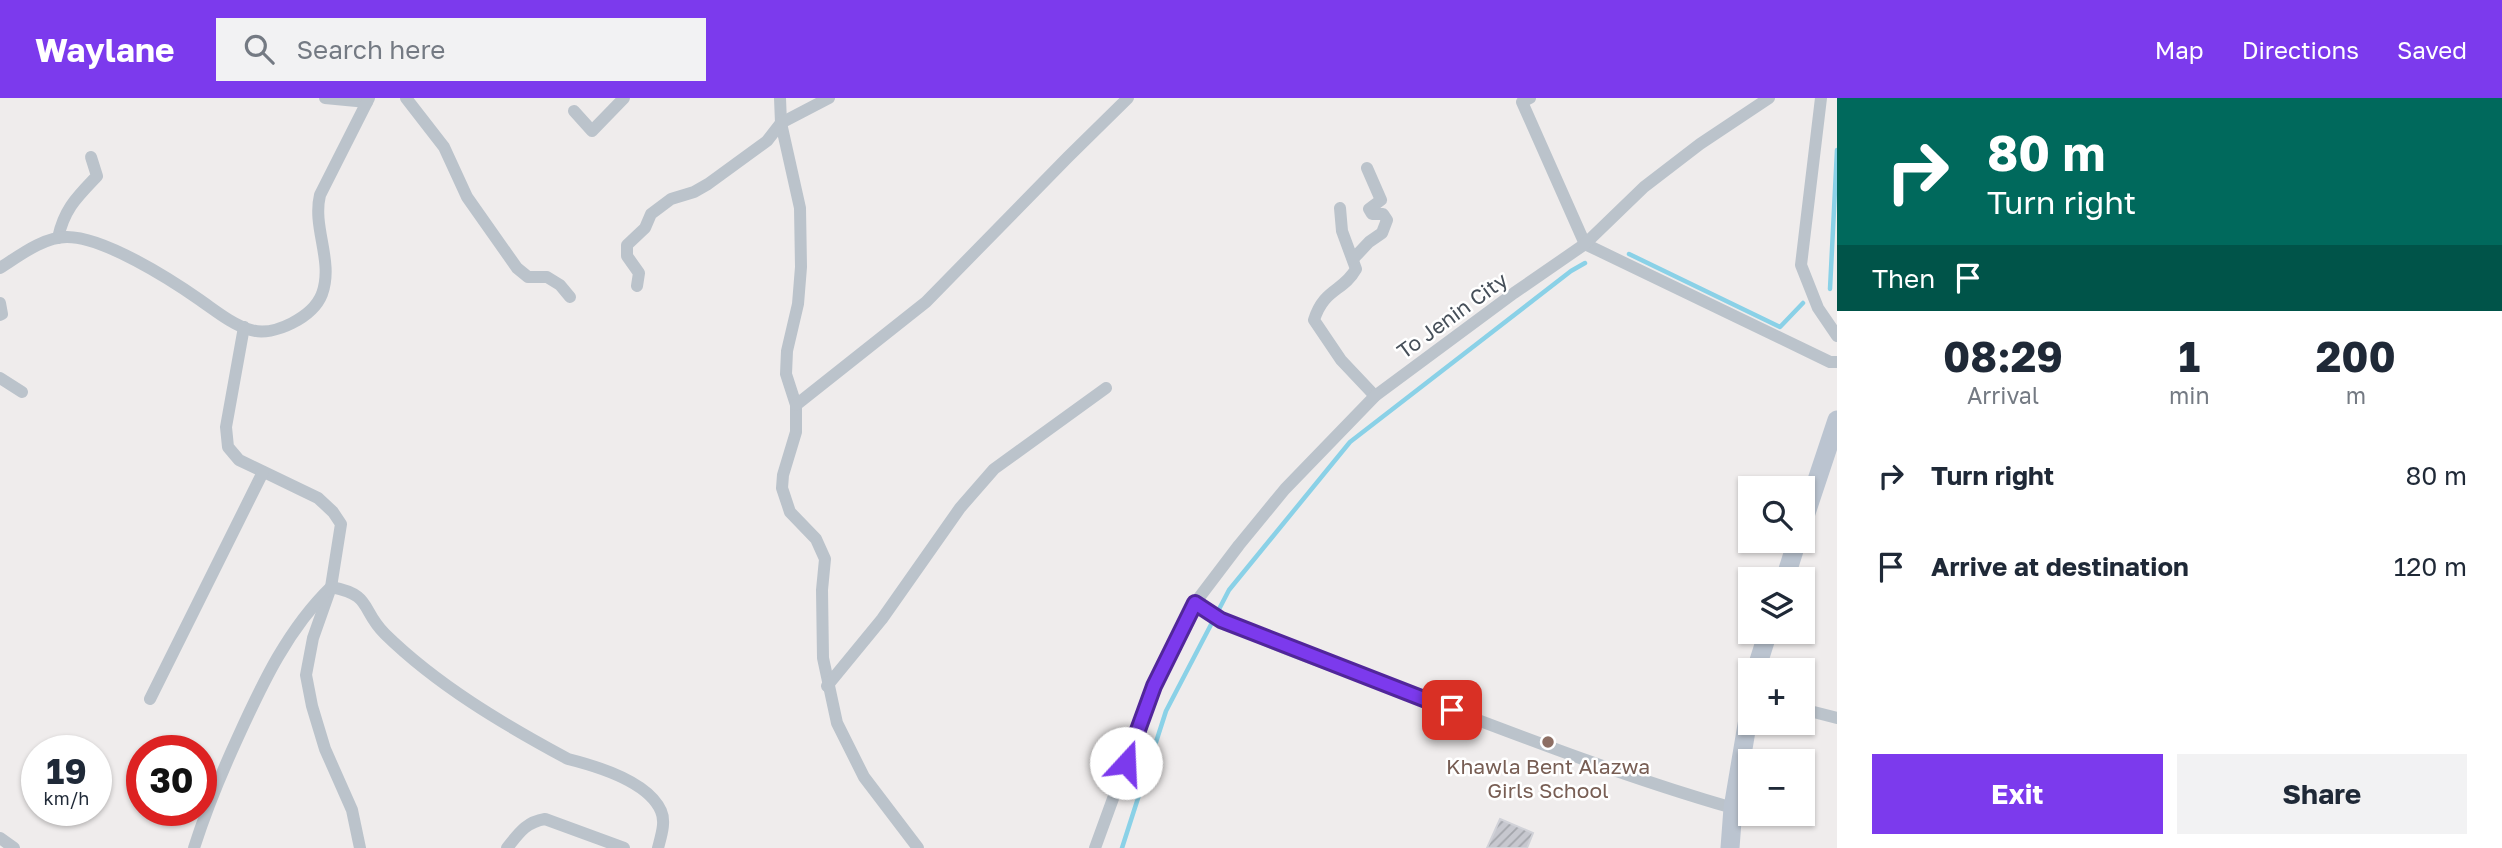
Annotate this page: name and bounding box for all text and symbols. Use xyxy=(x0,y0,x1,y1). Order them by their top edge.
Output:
search box xyxy=(216,18,706,81)
text: Waylane xyxy=(35,30,174,69)
icon: search xyxy=(240,30,278,68)
text: Search here xyxy=(296,34,445,65)
text: Map xyxy=(2155,35,2204,64)
text: Directions xyxy=(2242,35,2359,64)
text: Saved xyxy=(2397,35,2467,64)
text: 80 m xyxy=(1987,123,2105,182)
icon: right xyxy=(1872,126,1963,217)
text: Turn right xyxy=(1987,183,2136,221)
icon: arrive xyxy=(1949,259,1987,297)
text: Then xyxy=(1872,263,1935,294)
street label: To Jenin City xyxy=(1392,266,1512,364)
text: 08:29 xyxy=(1943,331,2063,381)
text: 1 xyxy=(2179,331,2200,381)
text: 200 xyxy=(2316,331,2396,381)
text: Arrival xyxy=(1967,381,2039,409)
text: min xyxy=(2169,381,2210,409)
text: m xyxy=(2346,381,2366,409)
icon: right xyxy=(1872,457,1910,495)
text: Turn right xyxy=(1931,460,2054,491)
text: 80 m xyxy=(2406,460,2467,491)
map controls xyxy=(1738,476,1815,826)
button: search xyxy=(1738,476,1815,553)
icon: arrive xyxy=(1872,548,1910,586)
text: Arrive at destination xyxy=(1931,551,2189,582)
text: 120 m xyxy=(2394,551,2467,582)
button: layers xyxy=(1738,567,1815,644)
button: + xyxy=(1738,658,1815,735)
pin xyxy=(1422,680,1482,740)
icon: arrive xyxy=(1433,691,1471,729)
position arrow xyxy=(1089,726,1163,800)
marker: Khawla Bent Alazwa Girls School xyxy=(1540,734,1556,750)
speed limit sign: 30 xyxy=(126,735,217,826)
button: − xyxy=(1738,749,1815,826)
text: 19 xyxy=(46,750,87,792)
place label: Khawla Bent Alazwa Girls School xyxy=(1446,753,1650,803)
button: Exit xyxy=(1872,754,2163,834)
button: Share xyxy=(2177,754,2467,834)
text: km/h xyxy=(44,787,89,809)

